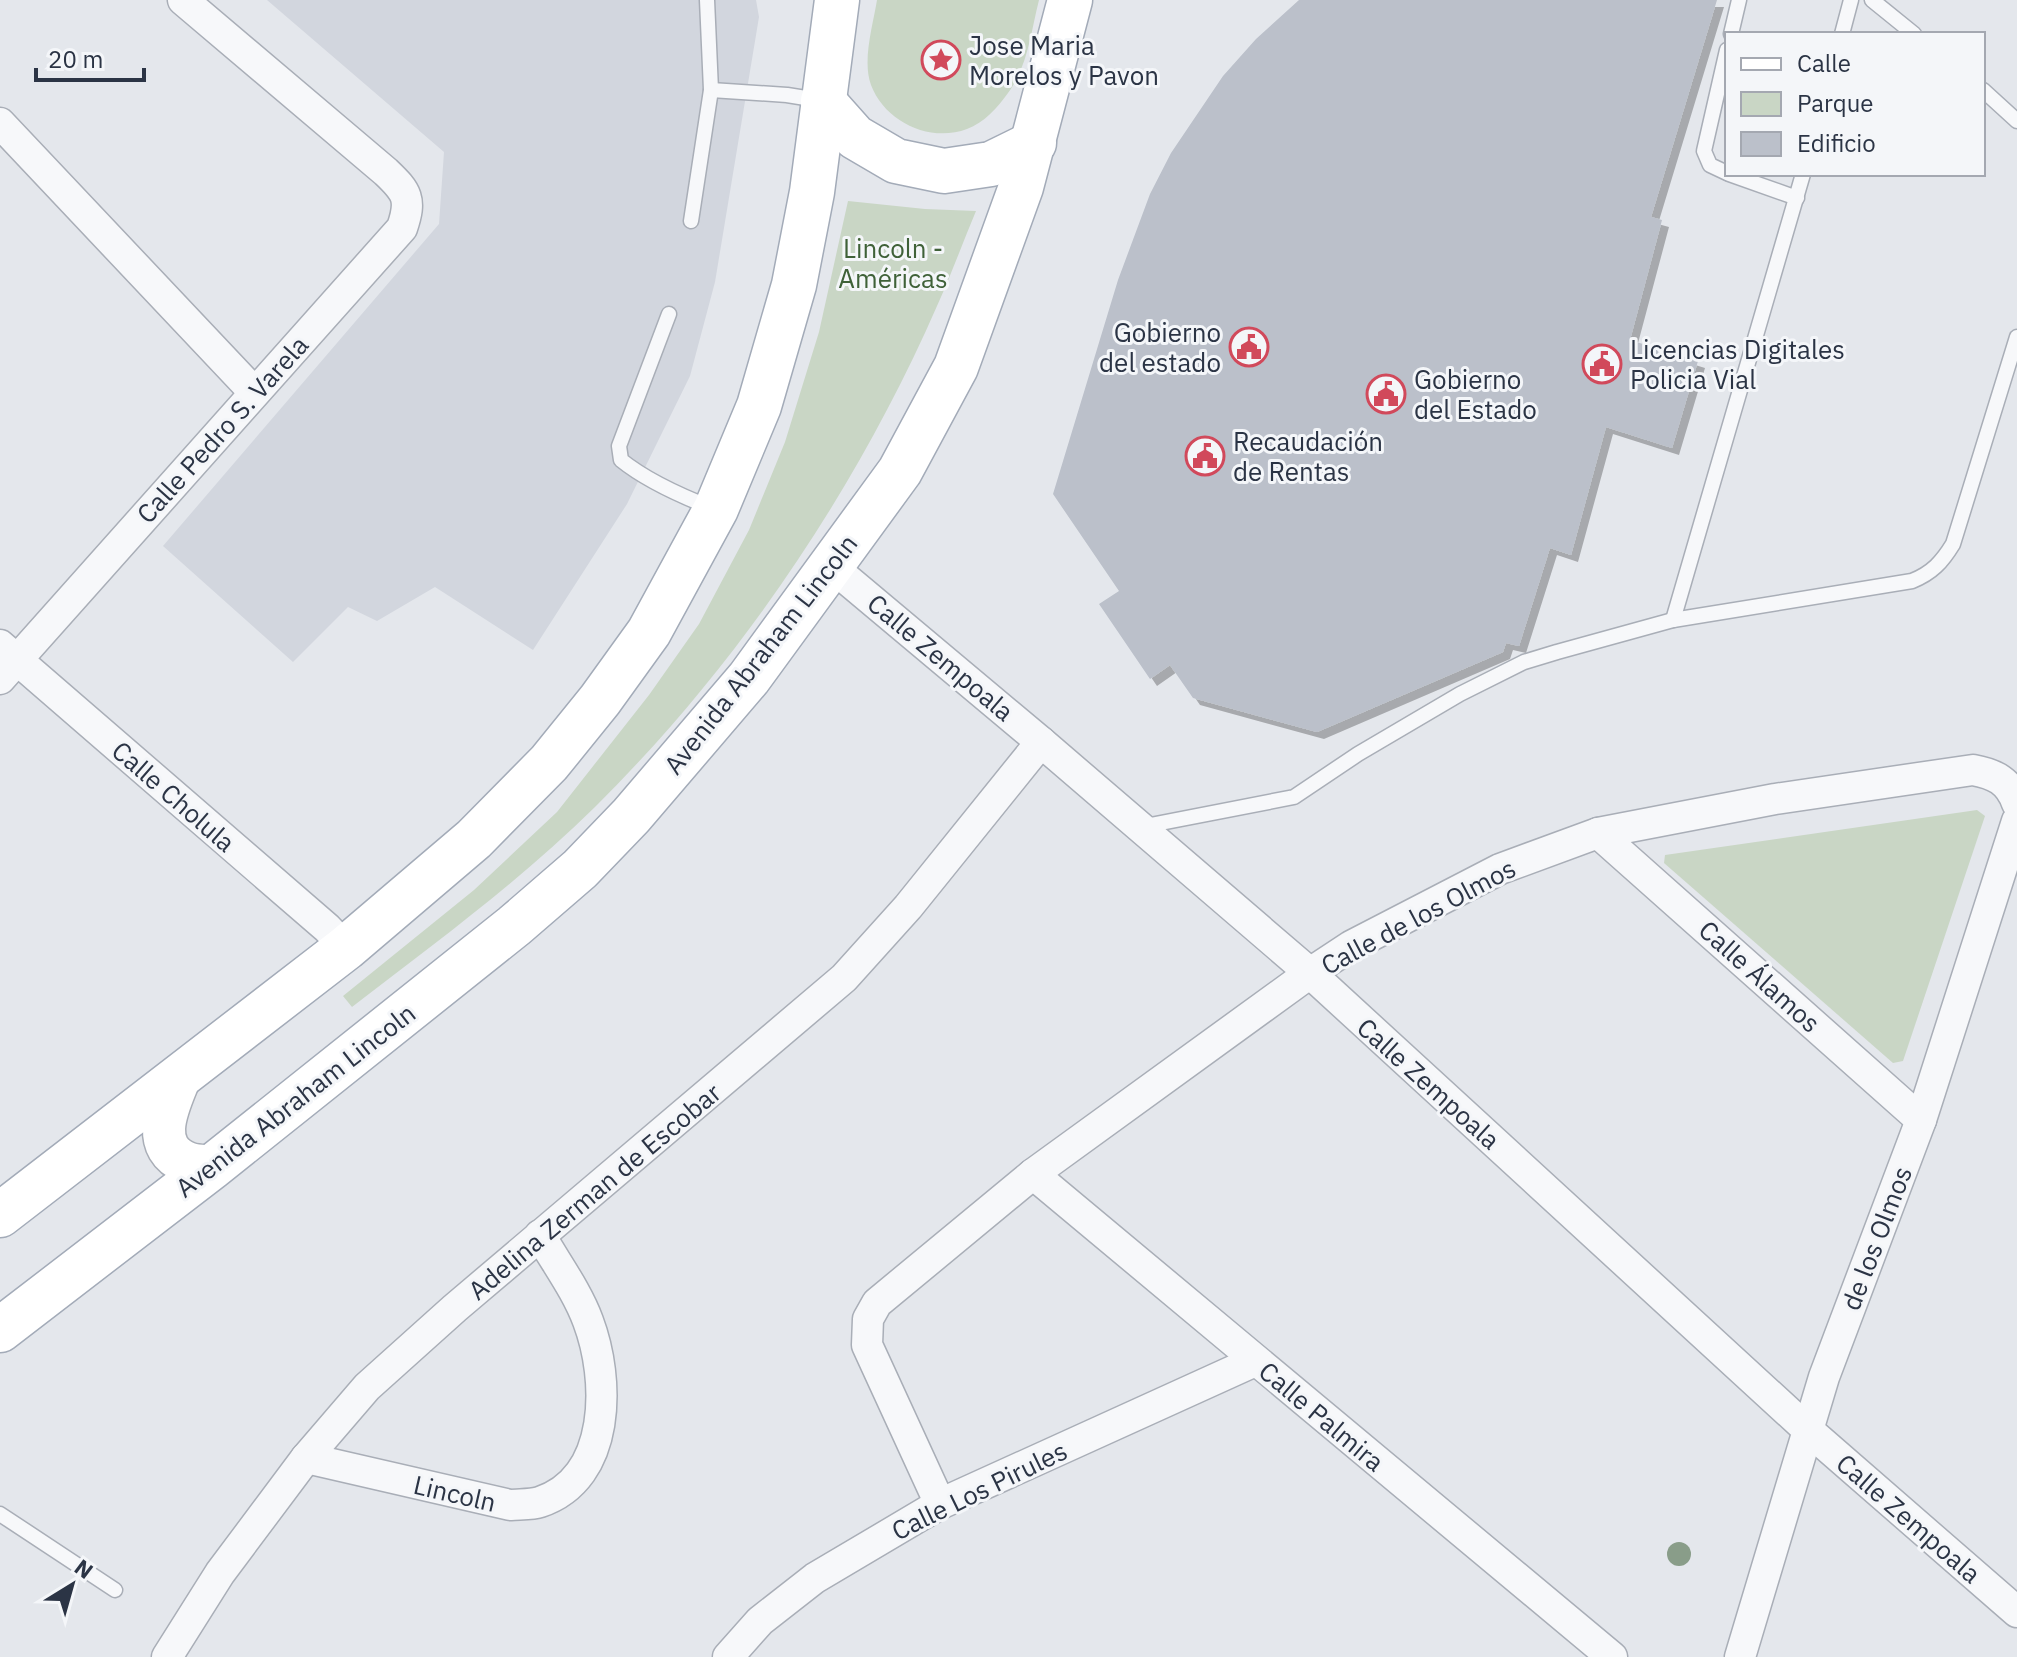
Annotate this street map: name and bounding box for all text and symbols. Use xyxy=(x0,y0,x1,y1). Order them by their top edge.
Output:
place label: Jose Maria Morelos y Pavon xyxy=(969,28,1159,92)
scale bar xyxy=(36,32,144,82)
legend xyxy=(1725,32,1985,176)
place icon: Jose Maria Morelos y Pavon xyxy=(920,39,962,81)
text: 20 m xyxy=(48,43,103,75)
text: Calle xyxy=(1797,47,1851,79)
text: Parque xyxy=(1797,87,1874,119)
text: Edificio xyxy=(1797,127,1876,159)
park label: Lincoln - Américas xyxy=(838,231,948,295)
place label: Gobierno del estado xyxy=(1099,315,1221,379)
public building icon: Gobierno del estado xyxy=(1228,326,1270,368)
street label: Calle Pedro S. Varela xyxy=(129,328,315,530)
place label: Licencias Digitales Policia Vial xyxy=(1630,332,1845,396)
public building icon: Licencias Digitales Policia Vial xyxy=(1581,343,1623,385)
place label: Gobierno del Estado xyxy=(1414,362,1537,426)
public building icon: Gobierno del Estado xyxy=(1365,373,1407,415)
place label: Recaudación de Rentas xyxy=(1233,424,1383,488)
public building icon: Recaudación de Rentas xyxy=(1184,435,1226,477)
street label: Avenida Abraham Lincoln xyxy=(656,527,864,781)
street label: Calle Zempoala xyxy=(861,586,1021,728)
street label: Calle Cholula xyxy=(105,733,243,859)
street label: Calle de los Olmos xyxy=(1315,850,1521,982)
street label: Calle Álamos xyxy=(1692,913,1828,1039)
street label: Avenida Abraham Lincoln xyxy=(168,996,422,1204)
street label: Calle Zempoala xyxy=(1350,1010,1508,1156)
street label: Adelina Zerman de Escobar xyxy=(461,1075,728,1307)
street label: de los Olmos xyxy=(1833,1161,1919,1315)
street label: Calle Palmira xyxy=(1252,1354,1392,1478)
street label: Calle Los Pirules xyxy=(886,1433,1072,1547)
street label: Calle Zempoala xyxy=(1830,1446,1988,1590)
street label: Lincoln xyxy=(410,1467,500,1519)
north arrow xyxy=(32,1545,112,1625)
text: N xyxy=(69,1552,99,1585)

